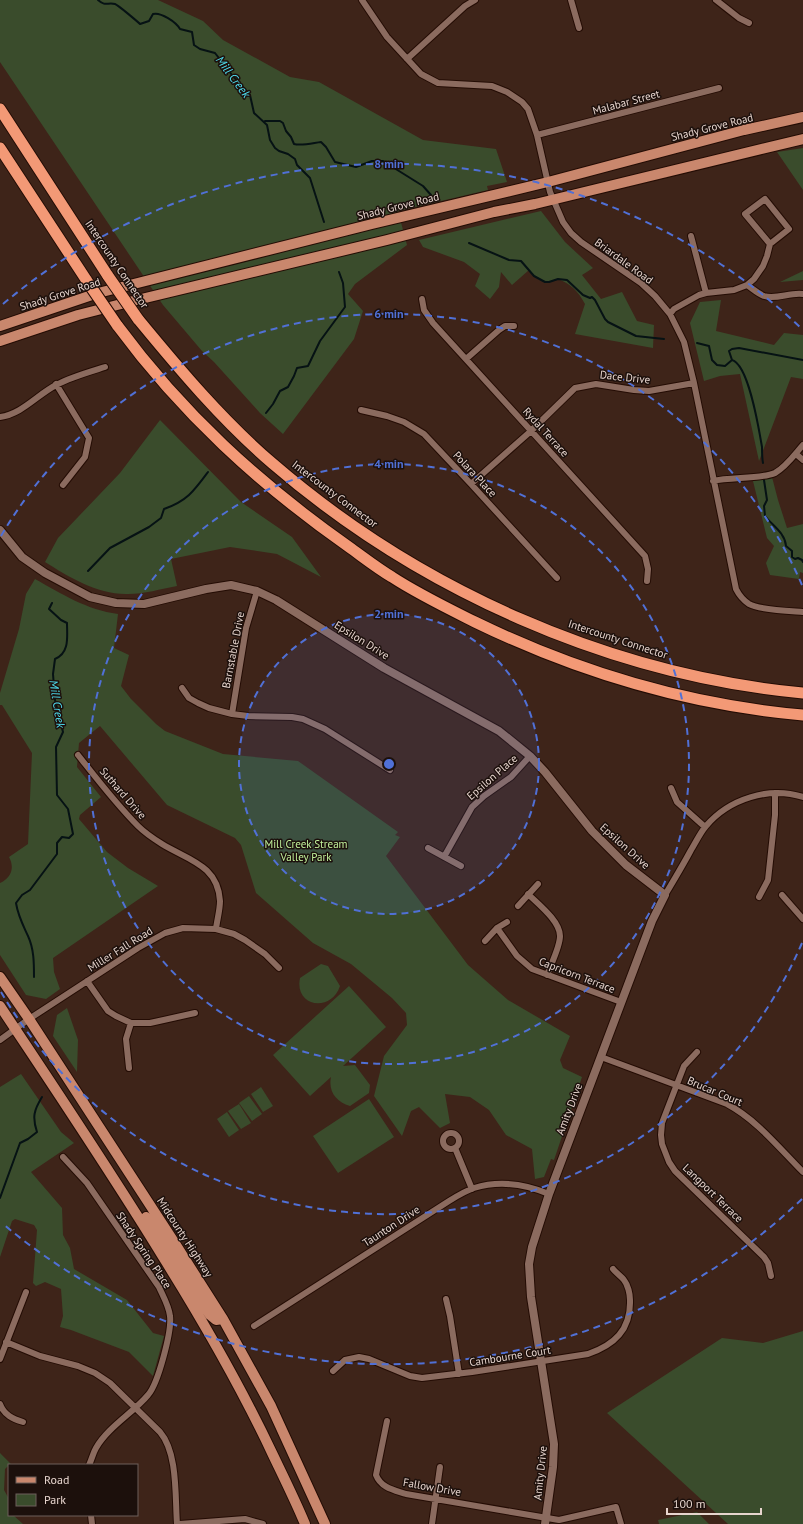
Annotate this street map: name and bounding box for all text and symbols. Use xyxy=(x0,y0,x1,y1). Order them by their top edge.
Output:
water label: Mill Creek xyxy=(213,53,254,101)
street label: Malabar Street xyxy=(591,86,661,118)
street label: Shady Grove Road xyxy=(669,110,755,144)
text: 8 min xyxy=(374,156,404,171)
street label: Shady Grove Road xyxy=(355,189,441,223)
street label: Intercounty Connector xyxy=(82,217,152,311)
street label: Briardale Road xyxy=(592,235,656,287)
street label: Shady Grove Road xyxy=(18,274,102,314)
text: 6 min xyxy=(374,306,404,321)
street label: Dace Drive xyxy=(599,367,651,387)
street label: Rydal Terrace xyxy=(520,404,572,460)
street label: Polara Place xyxy=(450,448,500,500)
text: 4 min xyxy=(374,456,404,471)
street label: Intercounty Connector xyxy=(289,457,381,531)
text: 2 min xyxy=(374,606,404,621)
street label: Barnstable Drive xyxy=(219,610,247,690)
street label: Intercounty Connector xyxy=(567,616,670,662)
street label: Epsilon Drive xyxy=(332,618,392,663)
water label: Mill Creek xyxy=(46,679,69,730)
street label: Epsilon Place xyxy=(464,751,521,803)
centre of rings xyxy=(382,757,396,771)
street label: Suthard Drive xyxy=(97,764,150,822)
street label: Epsilon Drive xyxy=(597,820,653,872)
park label: Mill Creek Stream Valley Park xyxy=(264,837,348,864)
street label: Miller Fall Road xyxy=(85,923,155,975)
street label: Capricorn Terrace xyxy=(537,954,618,996)
street label: Brucar Court xyxy=(685,1073,745,1109)
street label: Amity Drive xyxy=(553,1081,585,1137)
street label: Langport Terrace xyxy=(680,1161,746,1226)
street label: Midcounty Highway xyxy=(154,1194,217,1280)
street label: Taunton Drive xyxy=(360,1202,423,1250)
street label: Shady Spring Place xyxy=(113,1209,175,1291)
street label: Cambourne Court xyxy=(468,1343,552,1369)
street label: Amity Drive xyxy=(530,1445,550,1501)
legend xyxy=(8,1464,138,1516)
text: Road xyxy=(44,1472,69,1487)
street label: Fallow Drive xyxy=(402,1475,463,1499)
scale bar xyxy=(667,1490,761,1516)
text: Park xyxy=(44,1492,66,1507)
text: 100 m xyxy=(673,1496,706,1511)

